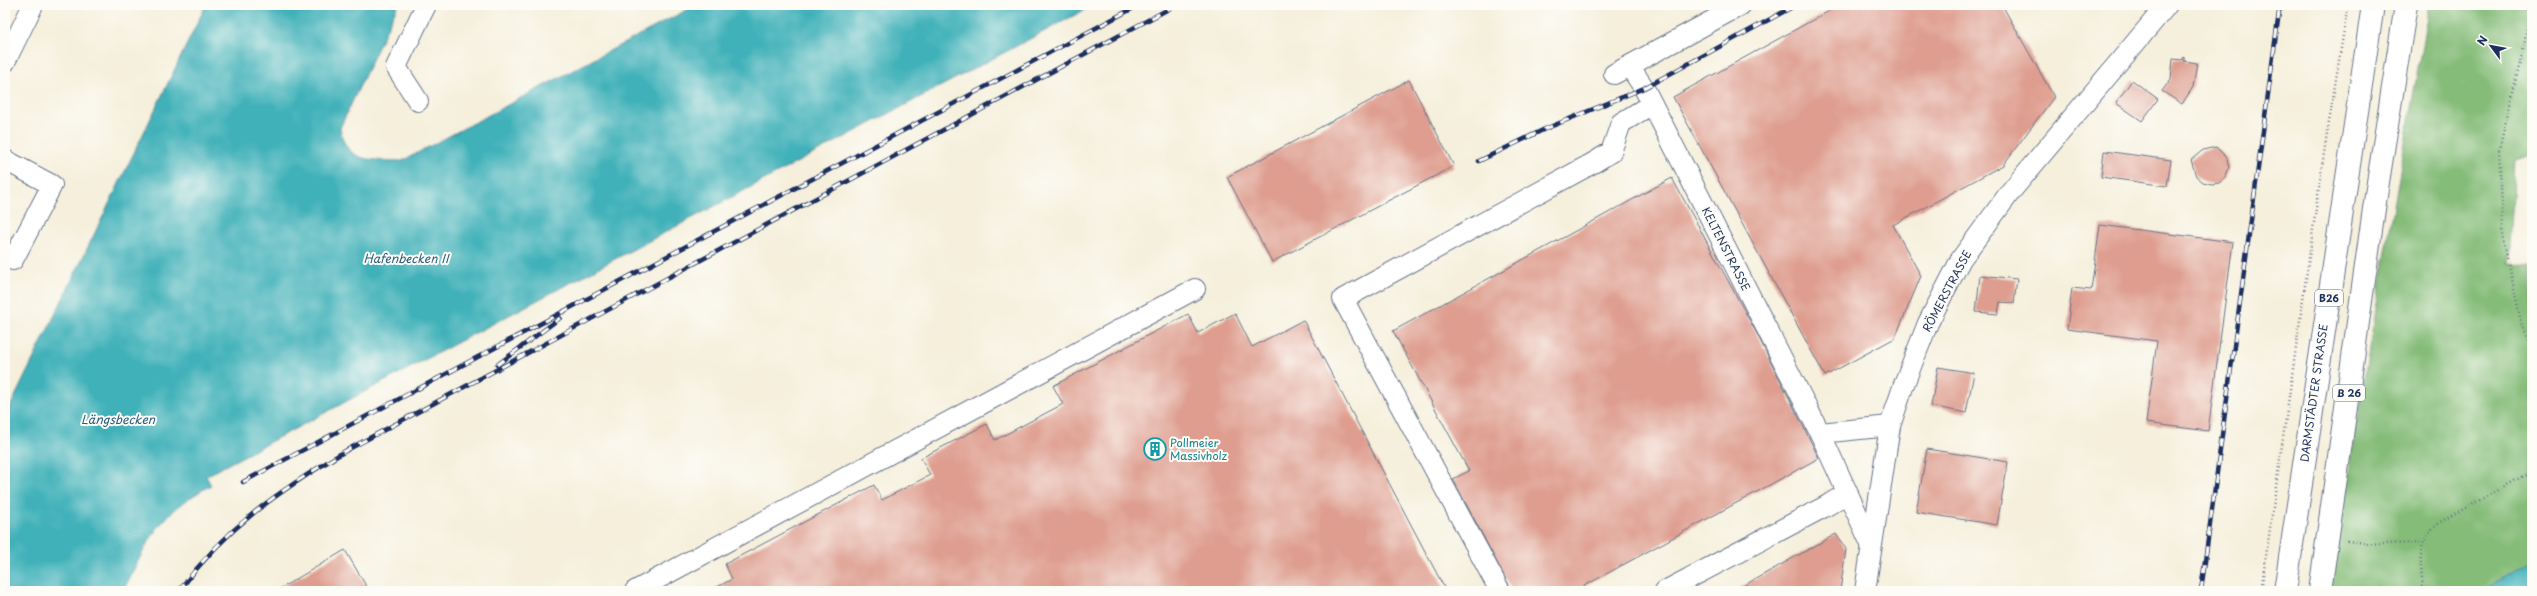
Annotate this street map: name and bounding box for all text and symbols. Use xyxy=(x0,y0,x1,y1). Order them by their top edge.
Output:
north arrow xyxy=(2471,26,2511,66)
text: N xyxy=(2473,32,2492,49)
street label: KELTENSTRASSE xyxy=(1698,204,1755,294)
street label: RÖMERSTRASSE xyxy=(1918,247,1975,335)
water label: Hafenbecken II xyxy=(363,249,450,267)
road number: B26 xyxy=(2315,290,2343,306)
street label: DARMSTÄDTER STRASSE xyxy=(2295,323,2332,463)
road number: B 26 xyxy=(2333,385,2365,401)
water label: Längsbecken xyxy=(81,410,156,428)
place label: Pollmeier Massivholz xyxy=(1170,434,1227,464)
building icon: Pollmeier Massivholz xyxy=(1142,436,1168,462)

